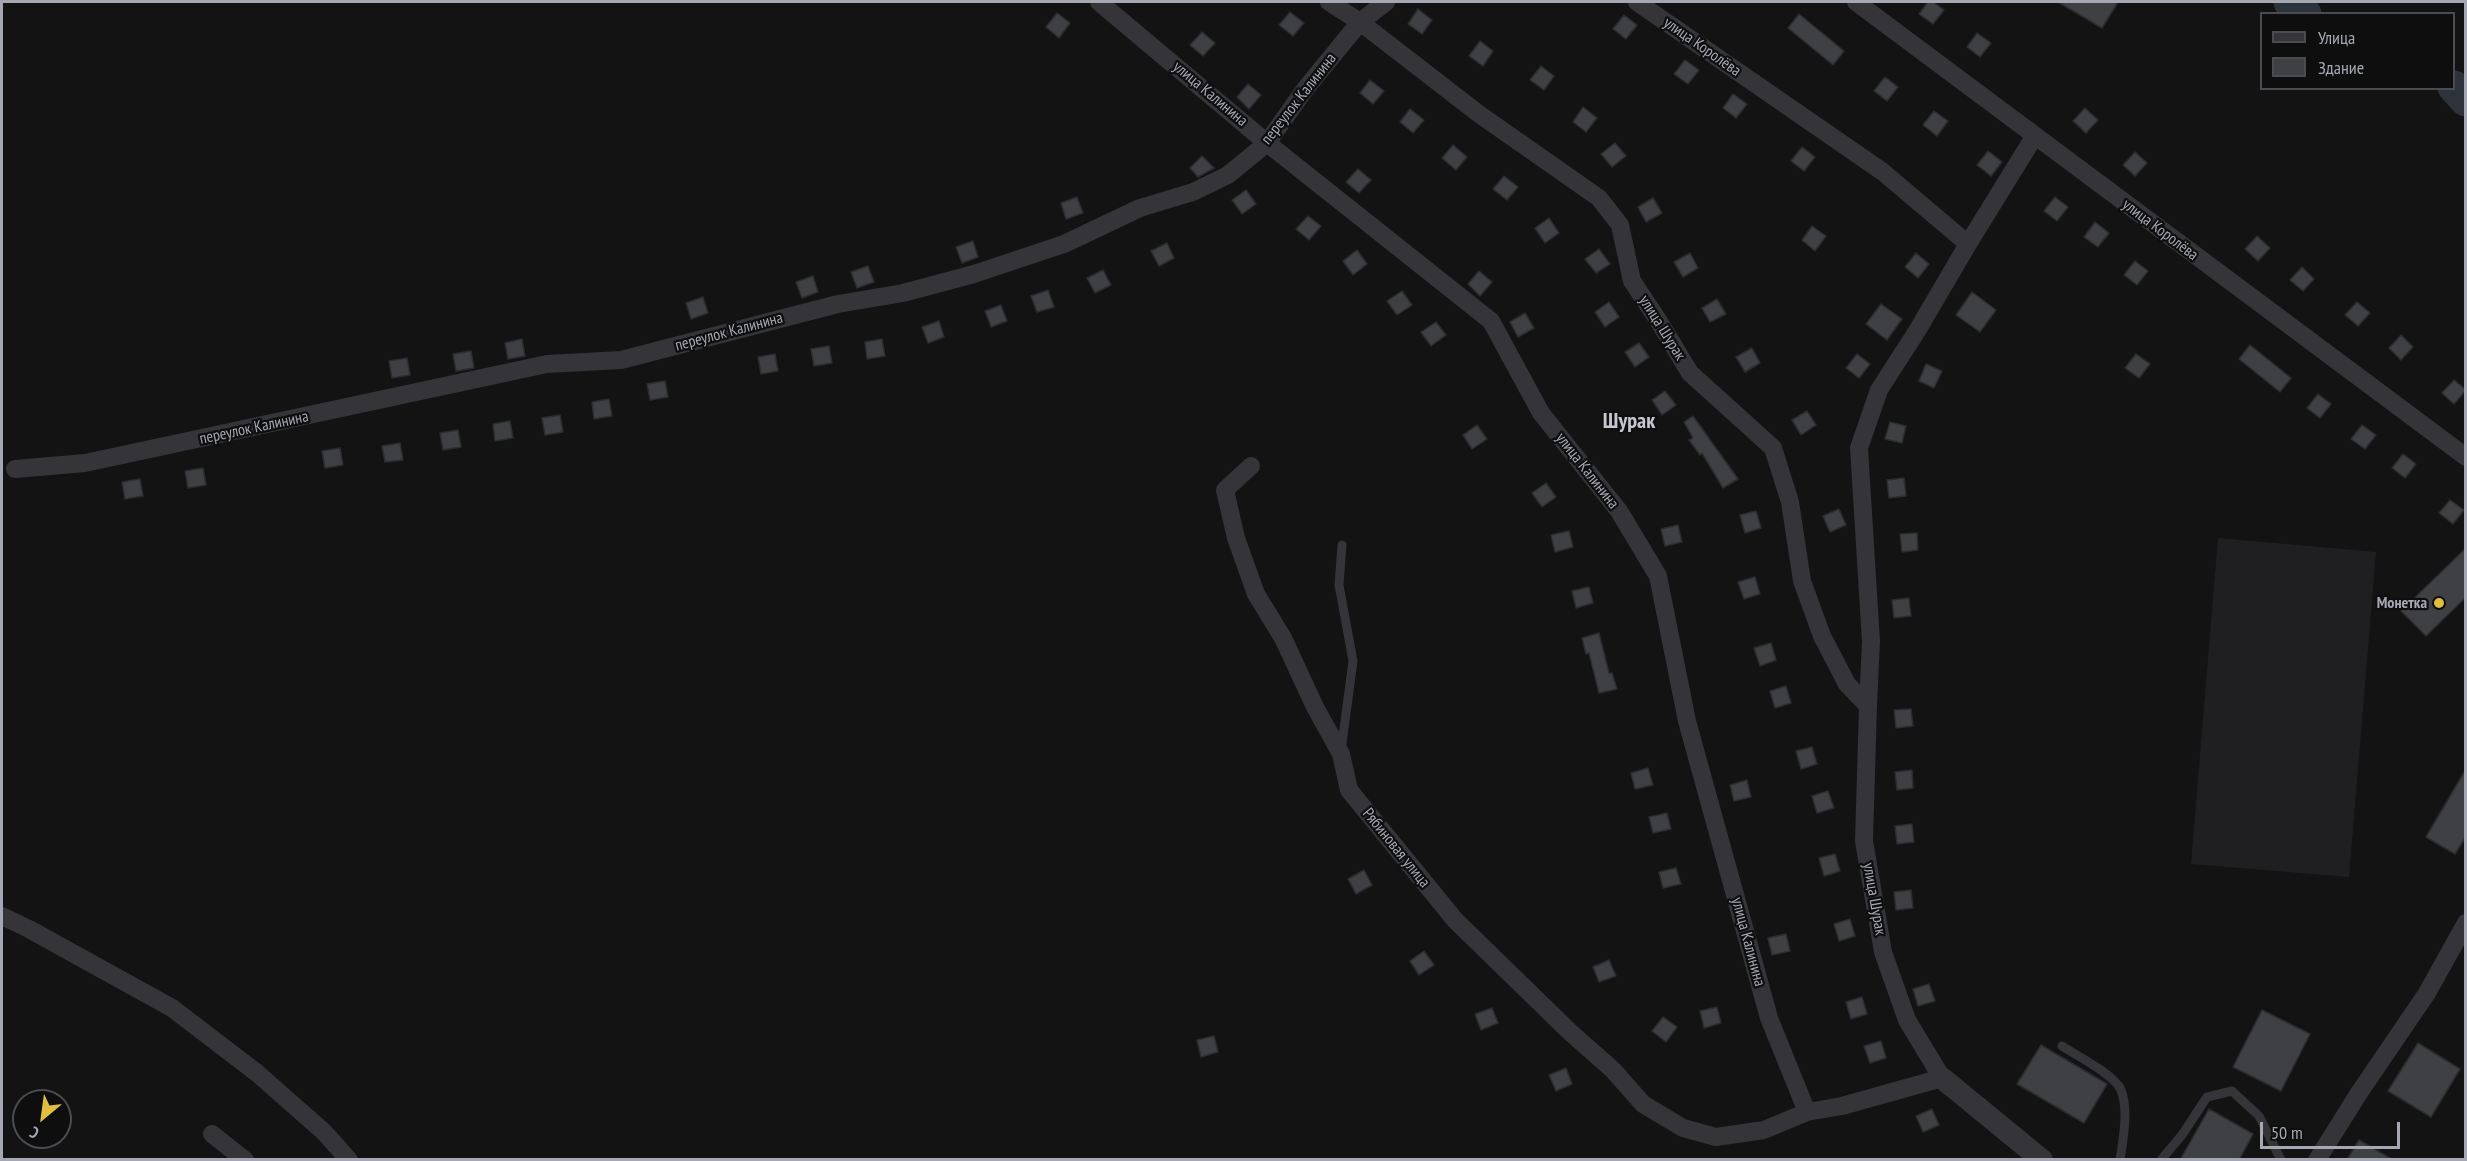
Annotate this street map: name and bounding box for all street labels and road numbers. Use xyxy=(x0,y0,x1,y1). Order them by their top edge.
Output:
street label: улица Королёва xyxy=(1660,13,1744,81)
street label: переулок Калинина xyxy=(1257,49,1341,149)
street label: улица Калинина xyxy=(1169,57,1251,131)
street label: улица Королёва xyxy=(2118,195,2202,265)
street label: улица Шурак xyxy=(1635,292,1689,364)
street label: переулок Калинина xyxy=(673,308,785,356)
street label: переулок Калинина xyxy=(198,407,310,449)
street label: улица Калинина xyxy=(1551,429,1623,513)
street label: Рябиновая улица xyxy=(1358,804,1434,892)
street label: улица Шурак xyxy=(1858,861,1890,937)
street label: улица Калинина xyxy=(1727,895,1769,989)

